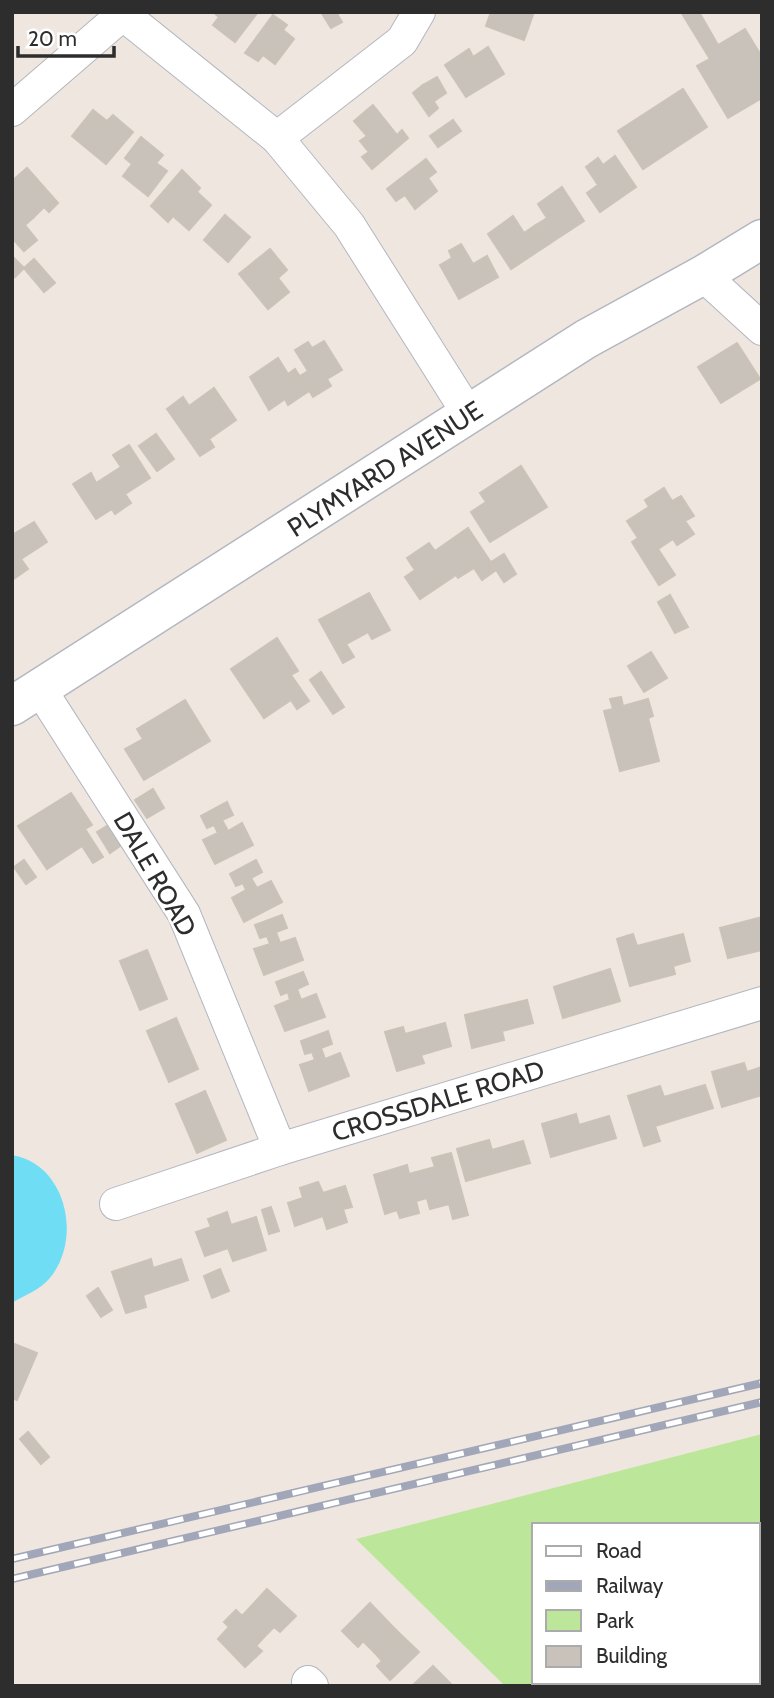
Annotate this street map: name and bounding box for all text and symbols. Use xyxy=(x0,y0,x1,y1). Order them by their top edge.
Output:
scale bar xyxy=(18,14,114,58)
text: 20 m xyxy=(28,26,77,51)
street label: PLYMYARD AVENUE xyxy=(281,394,489,544)
street label: DALE ROAD xyxy=(107,806,203,942)
street label: CROSSDALE ROAD xyxy=(328,1053,548,1149)
legend xyxy=(532,1523,760,1684)
text: Road xyxy=(596,1538,642,1563)
text: Railway xyxy=(596,1573,664,1598)
text: Park xyxy=(596,1608,634,1633)
text: Building xyxy=(596,1643,668,1668)

